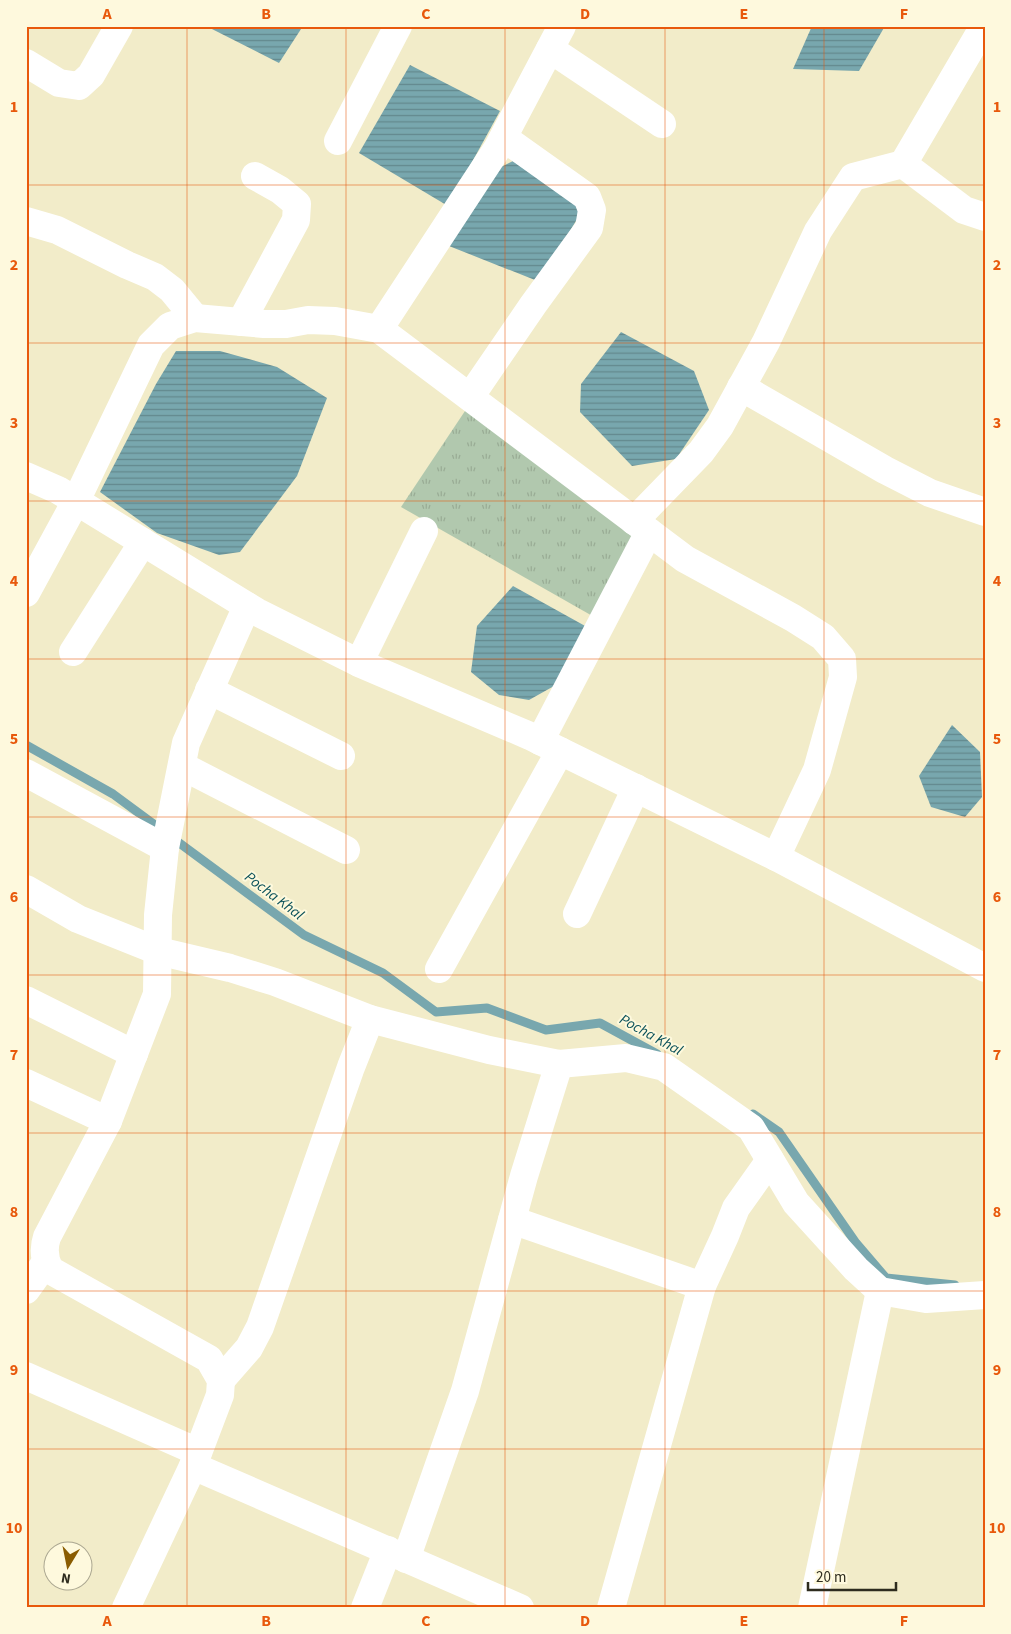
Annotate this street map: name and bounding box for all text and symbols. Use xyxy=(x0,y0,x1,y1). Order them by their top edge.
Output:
text: A xyxy=(101,3,112,25)
text: B xyxy=(261,3,271,25)
text: C xyxy=(421,3,431,25)
text: D xyxy=(580,3,590,25)
text: E xyxy=(740,3,748,25)
text: F xyxy=(900,3,908,25)
text: 1 xyxy=(10,96,18,118)
text: 1 xyxy=(993,96,1001,118)
text: 2 xyxy=(10,254,18,276)
text: 2 xyxy=(993,254,1001,276)
text: 3 xyxy=(10,412,18,434)
text: 3 xyxy=(993,412,1001,434)
text: 4 xyxy=(10,570,19,592)
text: 4 xyxy=(993,570,1002,592)
text: 5 xyxy=(10,728,18,750)
text: 5 xyxy=(993,728,1001,750)
water label: Pocha Khal xyxy=(240,867,308,925)
text: 6 xyxy=(10,886,18,908)
text: 6 xyxy=(993,886,1001,908)
water label: Pocha Khal xyxy=(616,1009,687,1061)
text: 7 xyxy=(10,1044,18,1066)
text: 7 xyxy=(993,1044,1001,1066)
text: 8 xyxy=(10,1201,18,1223)
text: 8 xyxy=(993,1201,1001,1223)
text: 9 xyxy=(10,1359,18,1381)
text: 9 xyxy=(993,1359,1001,1381)
text: 10 xyxy=(6,1517,22,1539)
text: 10 xyxy=(989,1517,1005,1539)
north arrow xyxy=(42,1542,92,1592)
scale bar xyxy=(808,1559,896,1591)
text: N xyxy=(60,1567,72,1588)
text: 20 m xyxy=(816,1567,846,1588)
text: A xyxy=(101,1610,112,1632)
text: B xyxy=(261,1610,271,1632)
text: C xyxy=(421,1610,431,1632)
text: D xyxy=(580,1610,590,1632)
text: E xyxy=(740,1610,748,1632)
text: F xyxy=(900,1610,908,1632)

